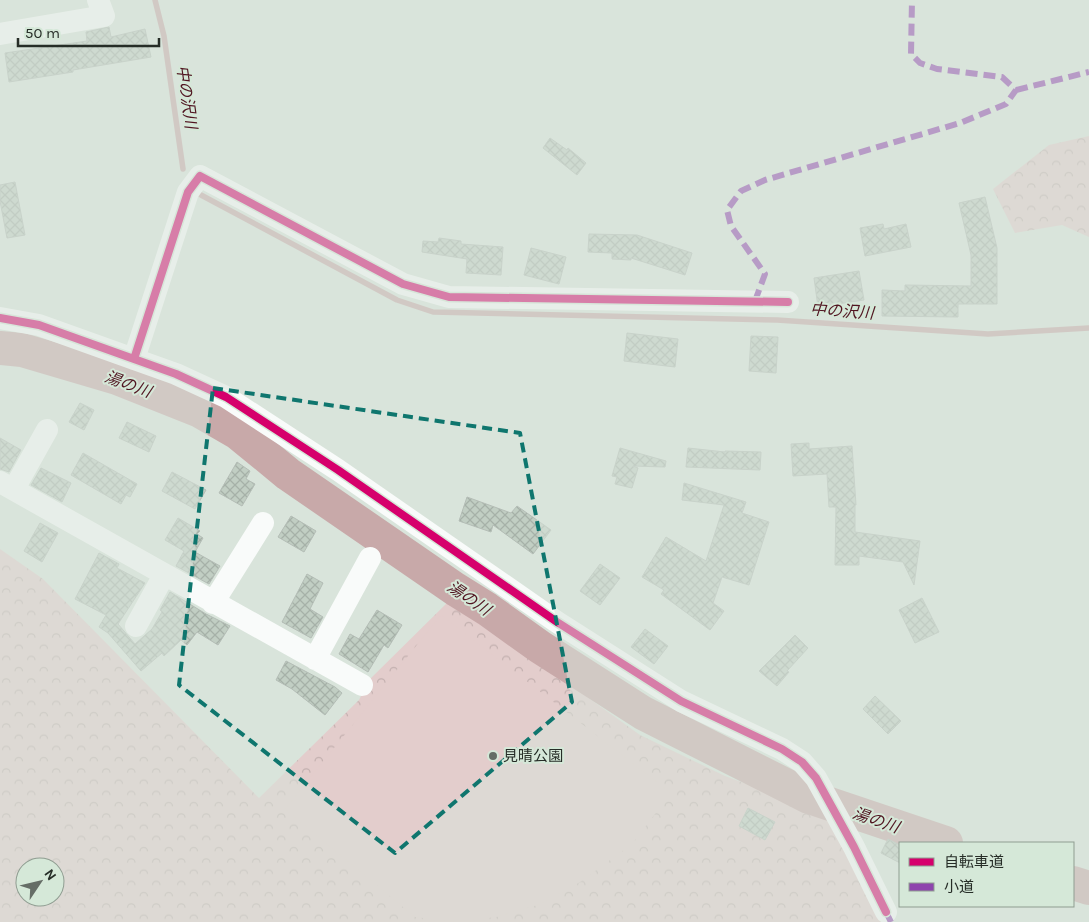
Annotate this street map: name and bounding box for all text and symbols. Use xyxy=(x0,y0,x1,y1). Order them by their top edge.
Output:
scale bar xyxy=(18,15,159,47)
text: 50 m xyxy=(25,24,60,42)
water label: 中の沢川 xyxy=(173,64,201,132)
water label: 中の沢川 xyxy=(809,299,877,323)
water label: 湯の川 xyxy=(102,367,156,402)
water label: 湯の川 xyxy=(444,577,496,620)
place label: 見晴公園 xyxy=(503,747,563,765)
marker: 見晴公園 xyxy=(487,750,499,762)
water label: 湯の川 xyxy=(850,803,904,837)
legend xyxy=(899,842,1074,907)
text: 自転車道 xyxy=(944,853,1004,871)
north arrow xyxy=(15,857,65,907)
text: N xyxy=(40,866,60,884)
text: 小道 xyxy=(944,878,974,896)

